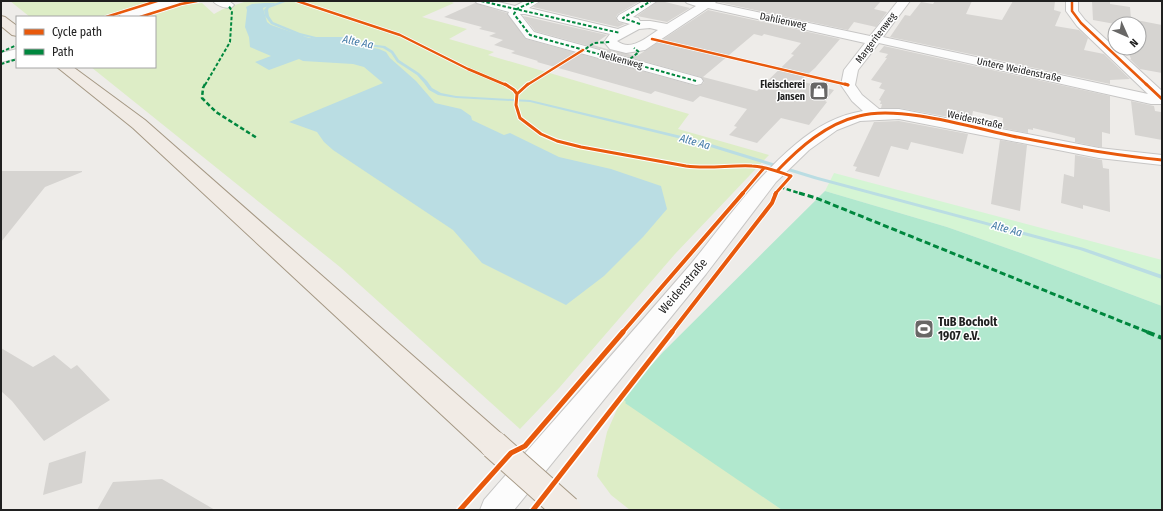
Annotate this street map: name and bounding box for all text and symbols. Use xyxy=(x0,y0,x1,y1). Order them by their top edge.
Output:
street label: Dahlienweg xyxy=(759,10,808,32)
street label: Margeritenweg xyxy=(853,10,899,66)
legend xyxy=(16,16,156,68)
north arrow xyxy=(1107,16,1147,56)
text: Cycle path xyxy=(52,25,102,39)
water label: Alte Aa xyxy=(340,32,375,52)
text: N xyxy=(1127,36,1141,50)
text: Path xyxy=(52,45,74,59)
street label: Nelkenweg xyxy=(598,48,644,72)
street label: Untere Weidenstraße xyxy=(976,55,1062,85)
place label: Fleischerei Jansen xyxy=(760,79,805,103)
shop icon: Fleischerei Jansen xyxy=(808,80,830,102)
street label: Weidenstraße xyxy=(946,108,1004,132)
water label: Alte Aa xyxy=(677,131,712,152)
water label: Alte Aa xyxy=(989,218,1024,239)
street label: Weidenstraße xyxy=(656,256,710,316)
place label: TuB Bocholt 1907 e.V. xyxy=(938,315,998,343)
sports icon: TuB Bocholt 1907 e.V. xyxy=(913,318,935,340)

